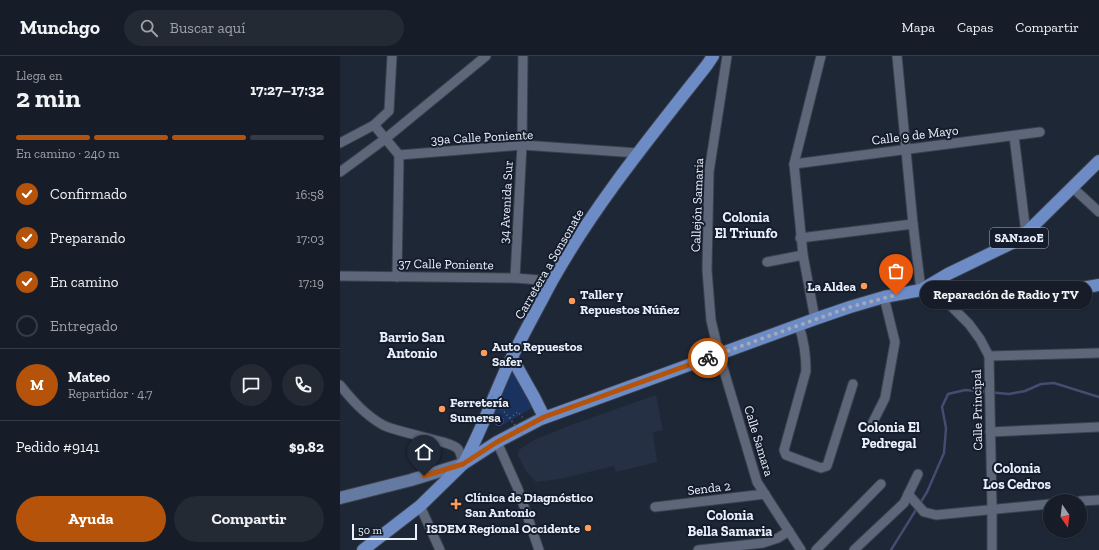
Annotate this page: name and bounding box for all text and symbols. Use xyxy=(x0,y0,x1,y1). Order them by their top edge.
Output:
search box xyxy=(124,10,404,46)
text: Munchgo xyxy=(20,16,100,39)
icon: search xyxy=(138,17,160,39)
text: Buscar aquí xyxy=(170,19,245,37)
text: Mapa xyxy=(902,19,935,36)
text: Capas xyxy=(957,19,993,36)
text: Compartir xyxy=(1015,19,1079,36)
text: Llega en xyxy=(16,68,63,83)
text: 17:27–17:32 xyxy=(250,81,324,99)
text: 2 min xyxy=(16,82,81,114)
street label: Calle 9 de Mayo xyxy=(871,122,960,148)
street label: 39a Calle Poniente xyxy=(430,127,534,147)
text: En camino · 240 m xyxy=(16,146,119,161)
street label: Callejón Samaria xyxy=(688,157,707,252)
street label: 34 Avenida Sur xyxy=(496,160,516,244)
icon: check xyxy=(16,183,38,205)
text: Confirmado xyxy=(50,185,127,203)
text: 16:58 xyxy=(296,187,324,202)
street label: Carretera a Sonsonate xyxy=(511,206,587,322)
district label: Colonia El Triunfo xyxy=(715,209,778,242)
icon: check xyxy=(16,227,38,249)
road number: SAN120E xyxy=(990,228,1048,248)
text: Preparando xyxy=(50,229,126,247)
text: 17:03 xyxy=(296,231,324,246)
pin xyxy=(879,254,913,295)
street label: 37 Calle Poniente xyxy=(398,256,494,272)
icon: bag xyxy=(885,260,907,282)
icon: check xyxy=(16,271,38,293)
text: En camino xyxy=(50,273,118,291)
text: 17:19 xyxy=(298,275,324,290)
place label: La Aldea xyxy=(807,279,856,294)
marker: La Aldea xyxy=(859,281,869,291)
callout: Reparación de Radio y TV xyxy=(920,281,1092,309)
place label: Taller y Repuestos Núñez xyxy=(580,287,680,317)
text: Reparación de Radio y TV xyxy=(933,287,1079,302)
marker: Taller y Repuestos Núñez xyxy=(567,296,577,306)
text: Entregado xyxy=(50,317,118,335)
district label: Barrio San Antonio xyxy=(379,329,445,362)
courier xyxy=(688,338,728,378)
place label: Auto Repuestos Safer xyxy=(492,339,582,369)
icon: bike xyxy=(697,347,719,369)
marker: Auto Repuestos Safer xyxy=(479,348,489,358)
button: chat xyxy=(230,364,272,406)
button: phone xyxy=(282,364,324,406)
text: Mateo xyxy=(68,368,110,386)
street label: Calle Principal xyxy=(969,369,985,451)
text: M xyxy=(30,376,44,394)
text: Repartidor · 4.7 xyxy=(68,386,152,401)
place label: Ferretería Sumersa xyxy=(450,395,509,425)
marker: Ferretería Sumersa xyxy=(437,404,447,414)
street label: Calle Samara xyxy=(741,404,777,479)
district label: Colonia El Pedregal xyxy=(858,419,920,452)
pin xyxy=(407,435,441,476)
text: Pedido #9141 xyxy=(16,438,100,456)
text: $9.82 xyxy=(289,438,324,456)
icon: home xyxy=(413,441,435,463)
district label: Colonia Los Cedros xyxy=(983,460,1052,493)
street label: Senda 2 xyxy=(686,478,732,498)
place label: Clínica de Diagnóstico San Antonio xyxy=(465,490,593,520)
north arrow xyxy=(1043,494,1087,538)
map controls xyxy=(1043,494,1087,538)
button: Ayuda xyxy=(16,496,166,542)
button: Compartir xyxy=(174,496,324,542)
marker: Clínica de Diagnóstico San Antonio xyxy=(450,498,462,510)
district label: Colonia Bella Samaria xyxy=(688,507,772,540)
place label: ISDEM Regional Occidente xyxy=(426,521,581,536)
scale bar xyxy=(352,522,417,541)
marker: ISDEM Regional Occidente xyxy=(583,523,593,533)
text: 50 m xyxy=(358,524,382,537)

